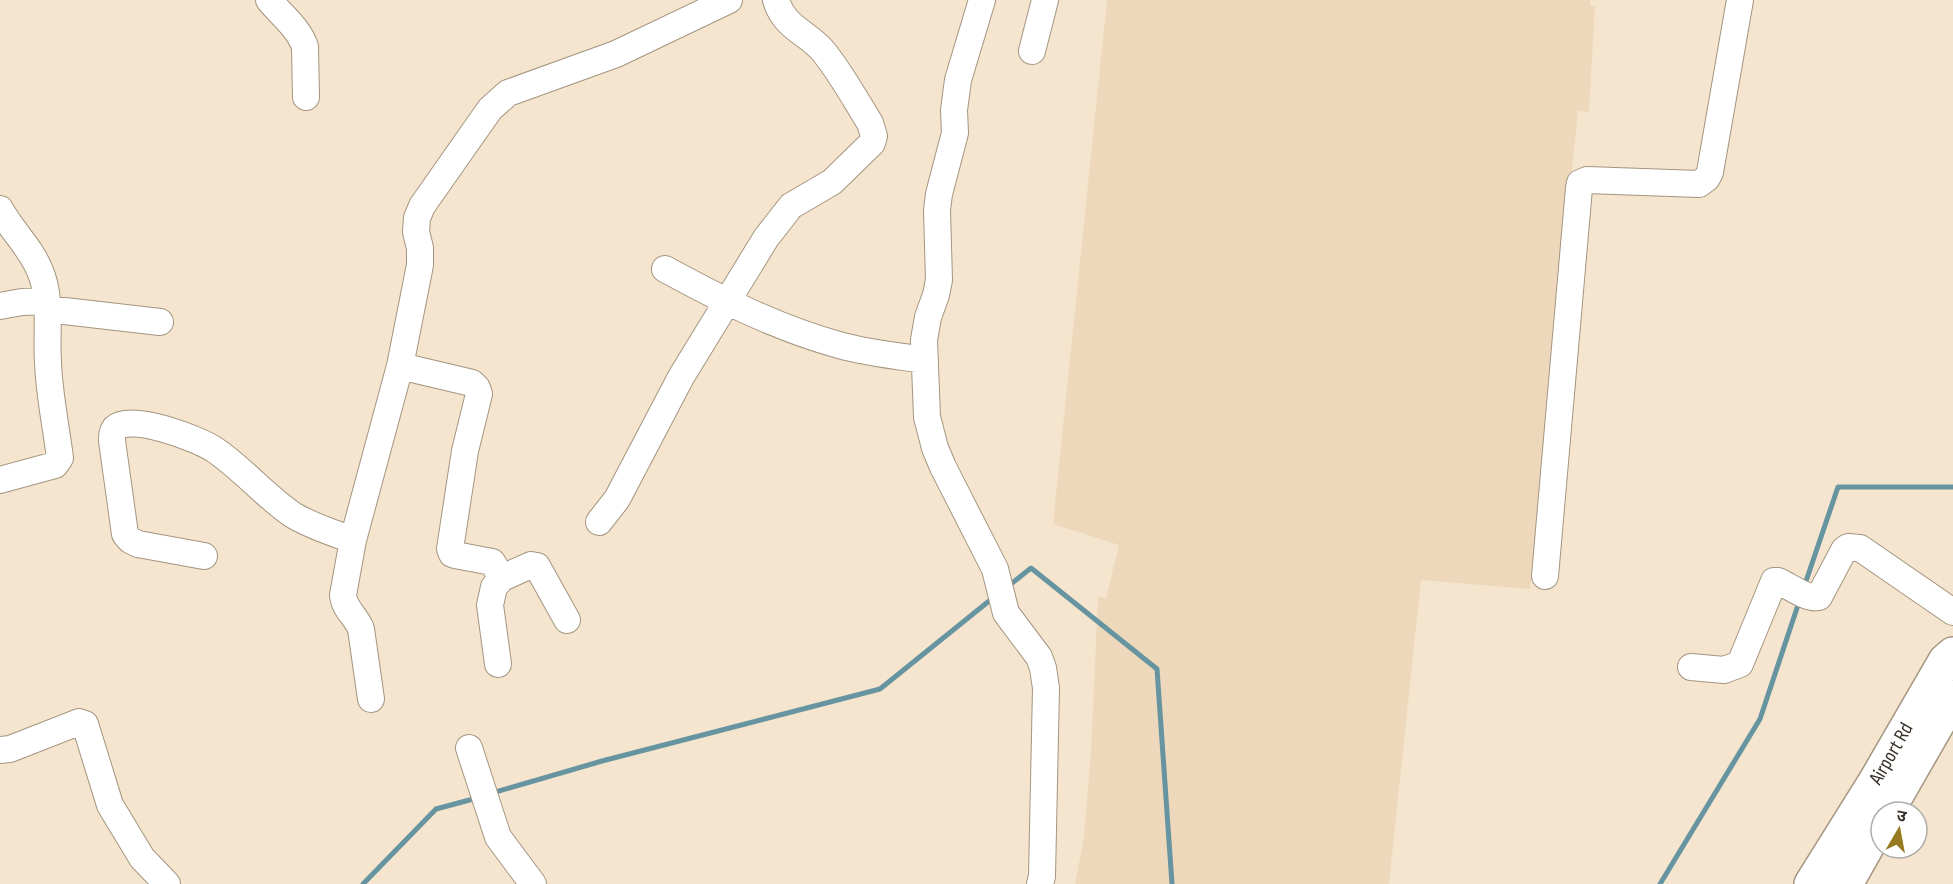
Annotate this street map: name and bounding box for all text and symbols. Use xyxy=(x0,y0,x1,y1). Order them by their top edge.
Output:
street label: Airport Rd xyxy=(1863,719,1918,790)
north arrow xyxy=(1869,800,1929,860)
text: उ xyxy=(1895,807,1908,827)

